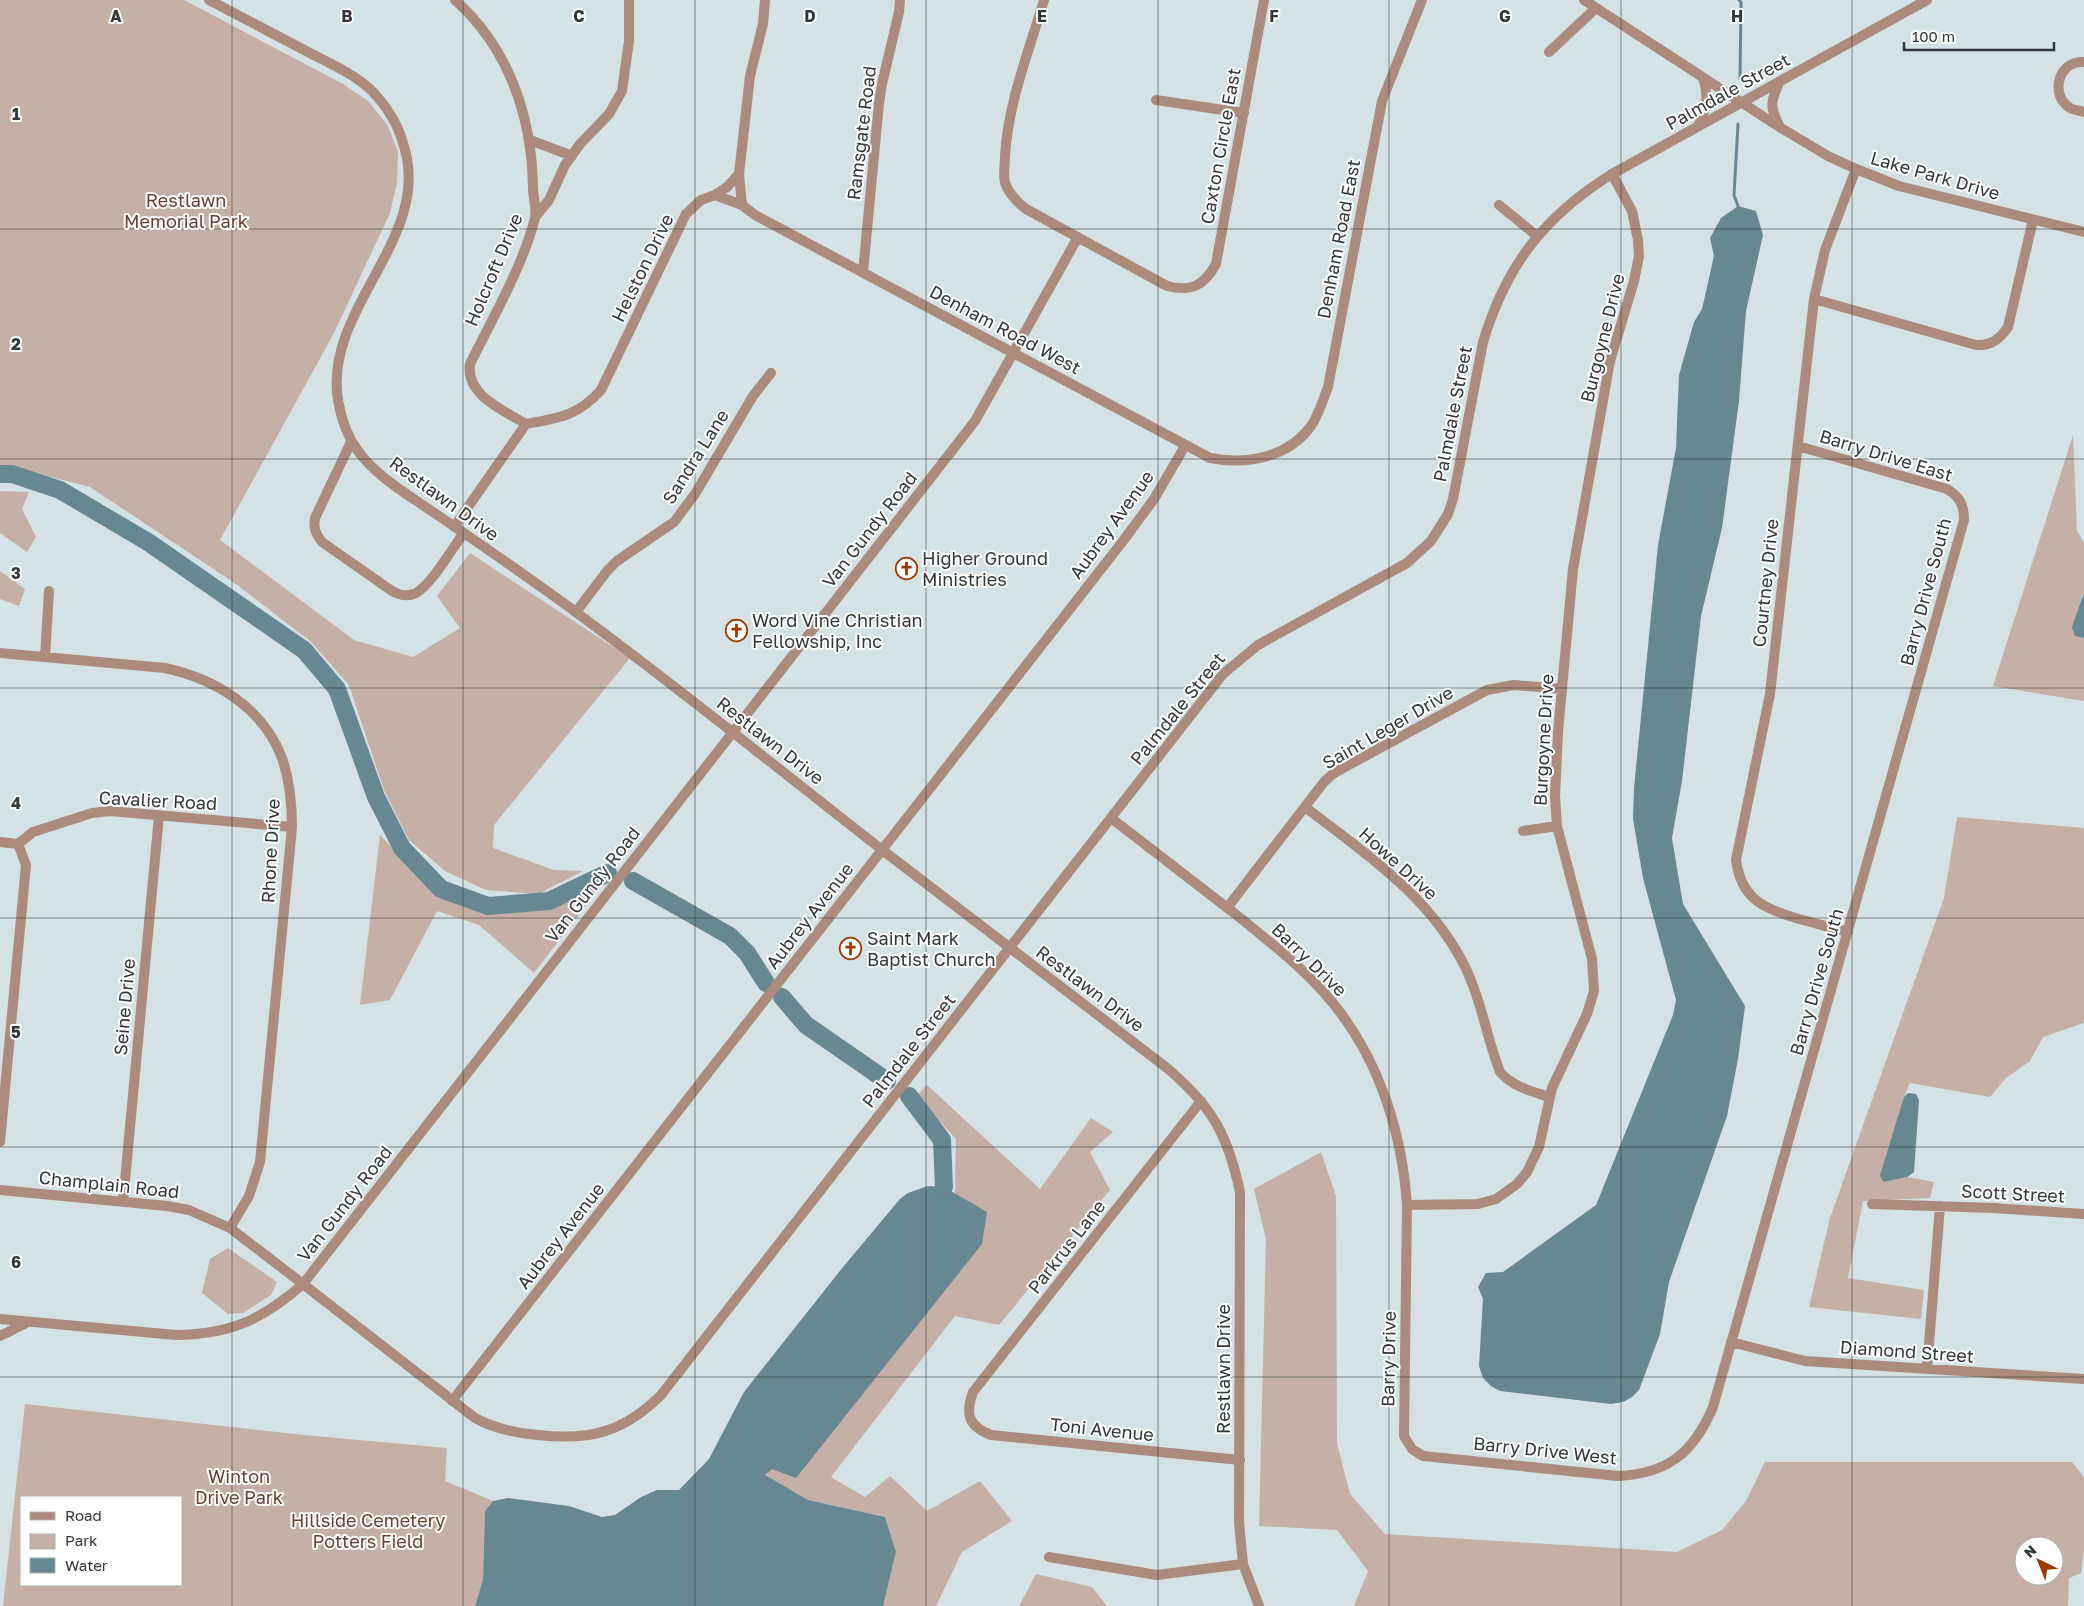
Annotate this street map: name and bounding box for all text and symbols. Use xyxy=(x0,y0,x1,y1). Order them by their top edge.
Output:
text: A xyxy=(110,6,122,26)
text: B xyxy=(341,6,353,26)
text: C xyxy=(573,6,585,26)
text: D xyxy=(804,6,816,26)
text: E xyxy=(1037,6,1047,26)
text: F xyxy=(1269,6,1279,26)
text: G xyxy=(1499,6,1511,26)
text: H xyxy=(1731,6,1743,26)
scale bar xyxy=(1904,20,2054,52)
text: 100 m xyxy=(1912,27,1955,45)
street label: Palmdale Street xyxy=(1662,48,1793,134)
street label: Ramsgate Road xyxy=(842,65,880,201)
street label: Caxton Circle East xyxy=(1195,66,1245,226)
text: 1 xyxy=(12,104,20,124)
street label: Lake Park Drive xyxy=(1868,146,2002,204)
street label: Denham Road East xyxy=(1312,157,1364,320)
park label: Restlawn Memorial Park xyxy=(124,189,248,232)
street label: Holcroft Drive xyxy=(459,210,527,329)
street label: Helston Drive xyxy=(606,210,678,325)
street label: Burgoyne Drive xyxy=(1575,271,1629,404)
street label: Denham Road West xyxy=(926,280,1085,378)
text: 2 xyxy=(11,334,21,354)
street label: Palmdale Street xyxy=(1428,344,1476,484)
street label: Sandra Lane xyxy=(657,405,733,508)
street label: Barry Drive East xyxy=(1817,424,1956,486)
street label: Restlawn Drive xyxy=(386,451,504,545)
street label: Aubrey Avenue xyxy=(1064,466,1158,583)
street label: Van Gundy Road xyxy=(817,467,921,592)
street label: Barry Drive South xyxy=(1895,515,1955,668)
street label: Courtney Drive xyxy=(1747,518,1783,648)
place label: Higher Ground Ministries xyxy=(922,547,1048,590)
church icon: Higher Ground Ministries xyxy=(894,557,918,581)
text: 3 xyxy=(11,563,21,583)
place label: Word Vine Christian Fellowship, Inc xyxy=(752,609,923,652)
church icon: Word Vine Christian Fellowship, Inc xyxy=(724,619,748,643)
street label: Palmdale Street xyxy=(1125,648,1229,769)
street label: Burgoyne Drive xyxy=(1529,673,1557,806)
street label: Saint Leger Drive xyxy=(1318,681,1457,773)
street label: Restlawn Drive xyxy=(713,692,829,789)
street label: Cavalier Road xyxy=(98,786,218,814)
text: 4 xyxy=(11,793,21,813)
street label: Rhone Drive xyxy=(256,798,284,904)
street label: Van Gundy Road xyxy=(540,822,644,947)
street label: Howe Drive xyxy=(1355,822,1443,904)
street label: Aubrey Avenue xyxy=(761,858,857,973)
street label: Barry Drive South xyxy=(1785,906,1848,1058)
street label: Barry Drive xyxy=(1268,918,1352,1001)
place label: Saint Mark Baptist Church xyxy=(867,927,995,970)
church icon: Saint Mark Baptist Church xyxy=(839,937,863,961)
street label: Restlawn Drive xyxy=(1032,940,1149,1036)
street label: Seine Drive xyxy=(109,957,139,1056)
street label: Palmdale Street xyxy=(857,989,960,1112)
text: 5 xyxy=(11,1022,21,1042)
street label: Van Gundy Road xyxy=(292,1141,396,1266)
street label: Champlain Road xyxy=(38,1166,180,1202)
street label: Aubrey Avenue xyxy=(512,1178,608,1293)
street label: Scott Street xyxy=(1960,1179,2066,1207)
street label: Parkrus Lane xyxy=(1023,1195,1110,1298)
text: 6 xyxy=(11,1252,21,1272)
street label: Restlawn Drive xyxy=(1212,1304,1234,1434)
street label: Barry Drive xyxy=(1376,1311,1400,1407)
street label: Diamond Street xyxy=(1839,1335,1975,1367)
street label: Toni Avenue xyxy=(1049,1413,1155,1445)
street label: Barry Drive West xyxy=(1472,1432,1618,1468)
park label: Winton Drive Park xyxy=(195,1465,283,1508)
legend xyxy=(20,1496,182,1586)
text: Road xyxy=(65,1506,102,1524)
park label: Hillside Cemetery Potters Field xyxy=(291,1509,445,1552)
text: Park xyxy=(65,1531,98,1549)
north arrow xyxy=(2014,1536,2064,1586)
text: N xyxy=(2020,1541,2039,1561)
text: Water xyxy=(65,1556,108,1574)

